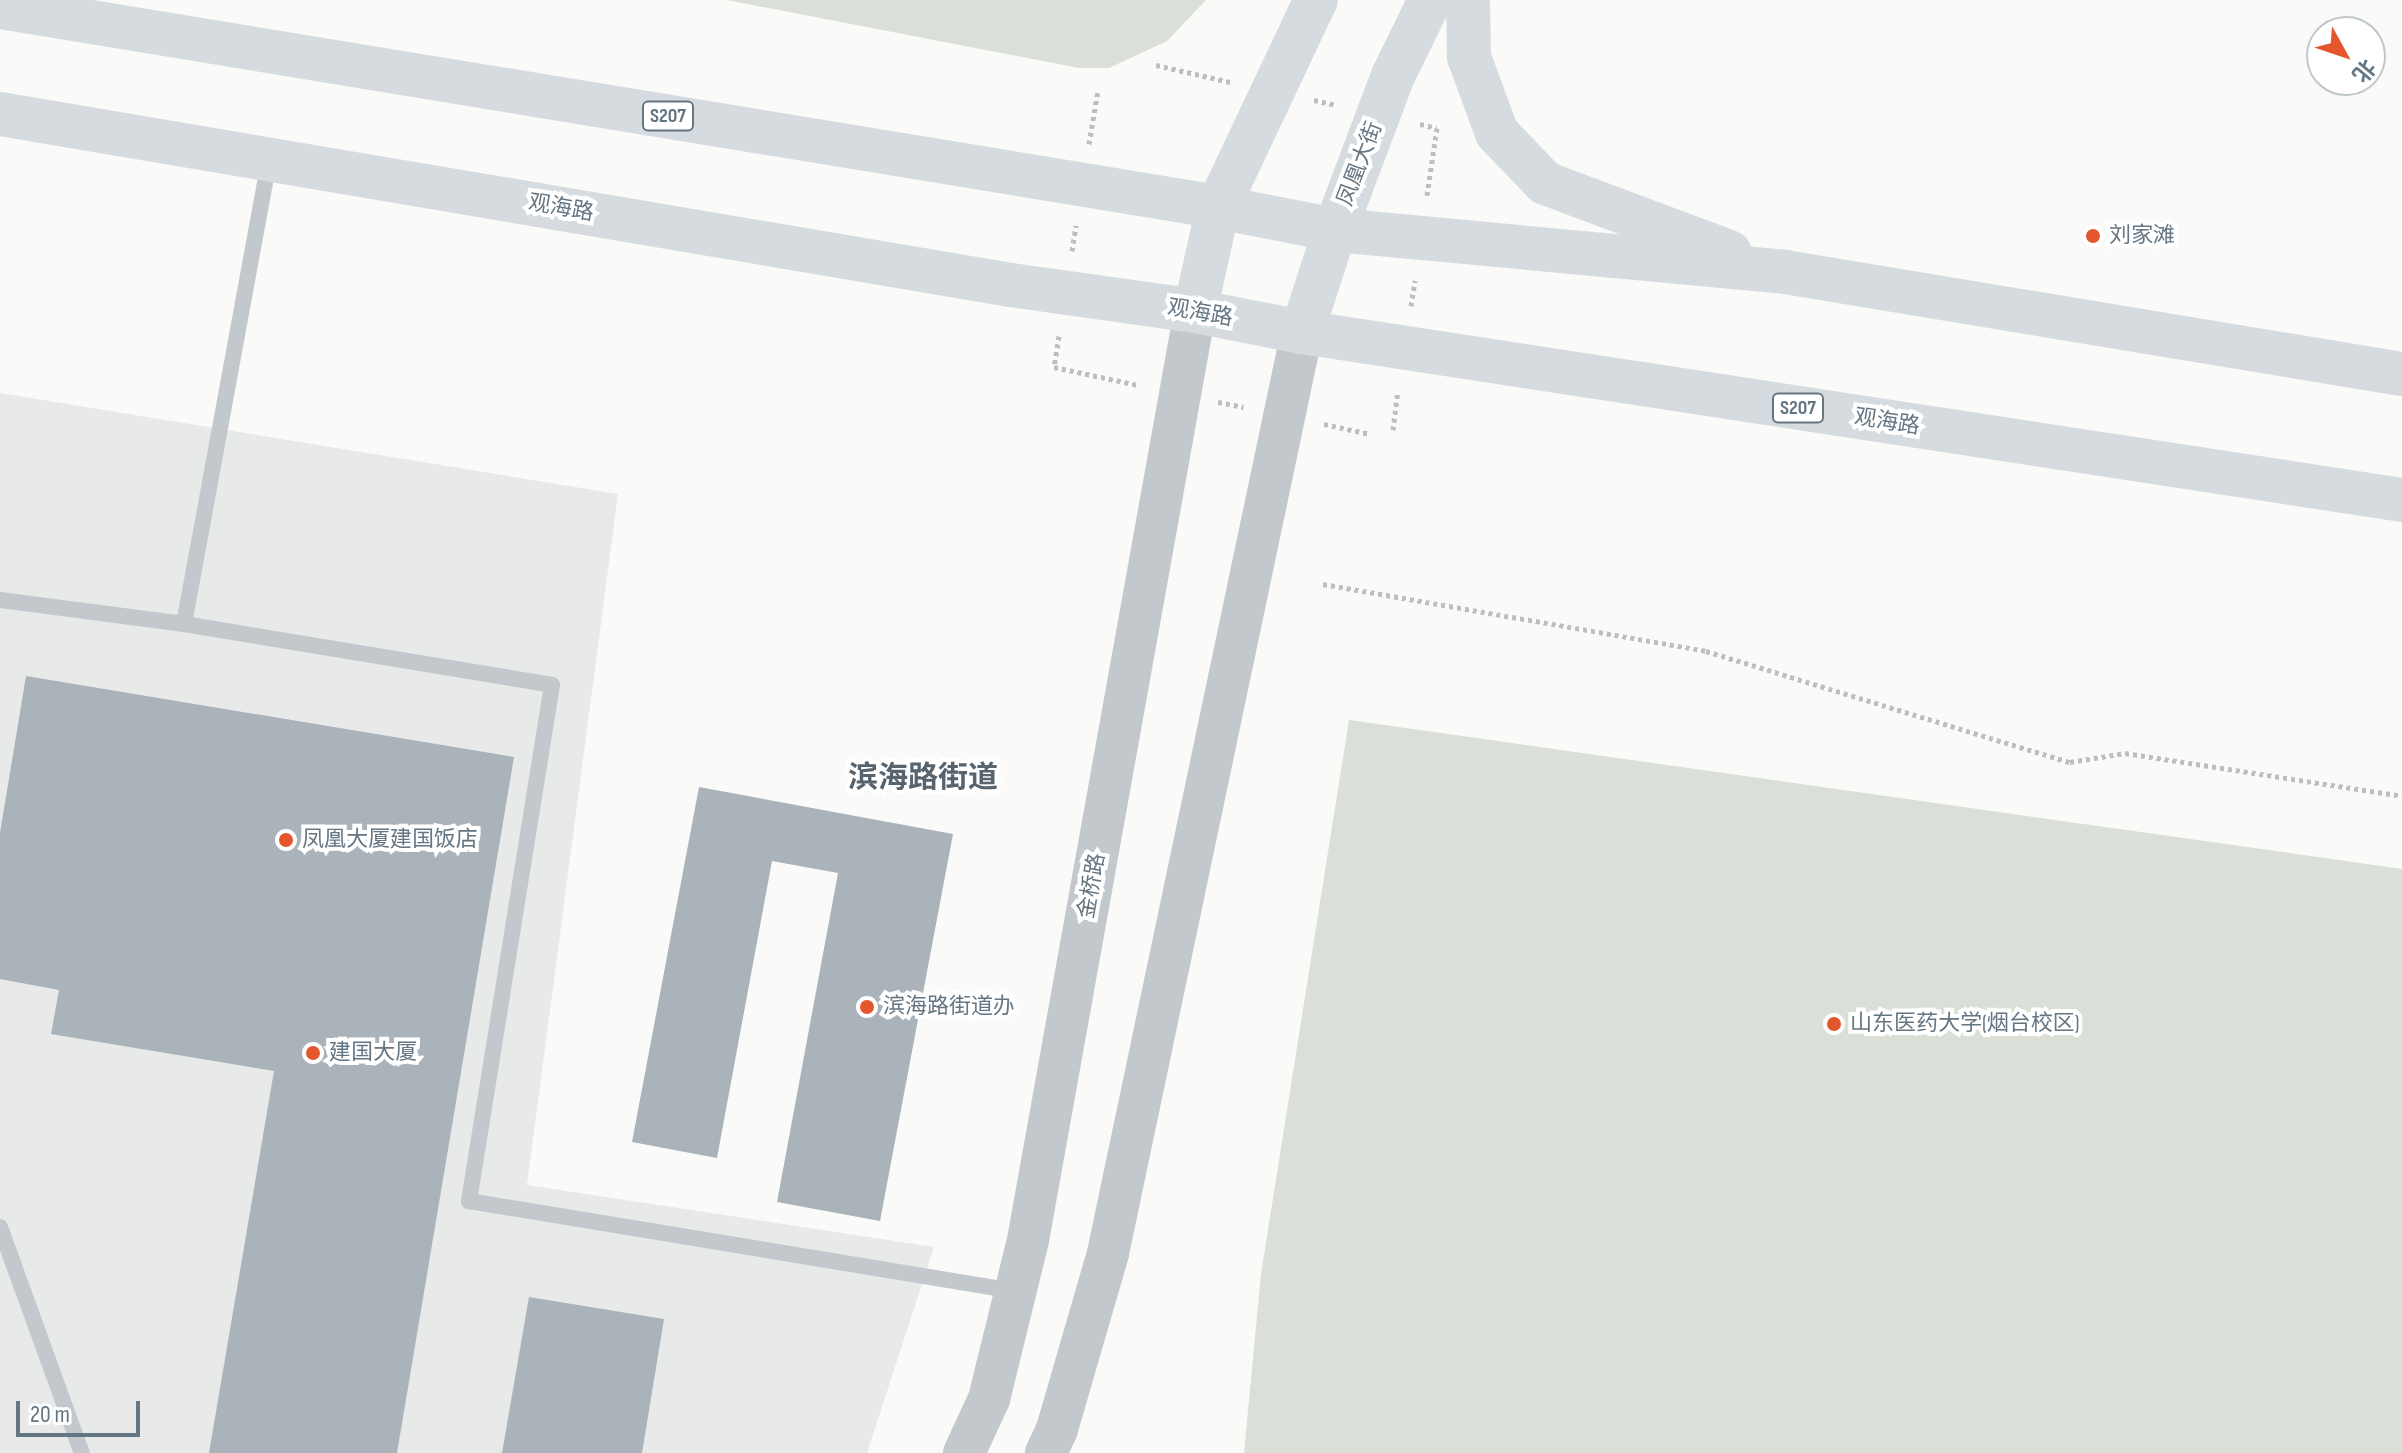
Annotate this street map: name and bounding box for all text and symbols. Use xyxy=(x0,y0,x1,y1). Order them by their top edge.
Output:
north arrow xyxy=(2306,16,2386,96)
text: 北 xyxy=(2346,53,2381,88)
road number: S207 xyxy=(642,100,694,132)
street label: 凤凰大街 xyxy=(1332,118,1388,210)
street label: 观海路 xyxy=(526,189,596,227)
place label: 刘家滩 xyxy=(2109,223,2175,249)
marker: 刘家滩 xyxy=(2084,227,2102,245)
street label: 观海路 xyxy=(1165,294,1235,332)
road number: S207 xyxy=(1772,392,1824,424)
street label: 观海路 xyxy=(1852,404,1922,440)
district label: 滨海路街道 xyxy=(848,760,998,796)
place label: 凤凰大厦建国饭店 xyxy=(302,827,478,853)
marker: 凤凰大厦建国饭店 xyxy=(277,831,295,849)
street label: 金桥路 xyxy=(1073,851,1111,921)
place label: 滨海路街道办 xyxy=(883,994,1015,1020)
marker: 滨海路街道办 xyxy=(858,998,876,1016)
place label: 山东医药大学(烟台校区) xyxy=(1850,1011,2080,1037)
marker: 山东医药大学(烟台校区) xyxy=(1825,1015,1843,1033)
place label: 建国大厦 xyxy=(329,1040,417,1066)
marker: 建国大厦 xyxy=(304,1044,322,1062)
scale bar xyxy=(20,1385,144,1435)
text: 20 m xyxy=(30,1400,70,1429)

